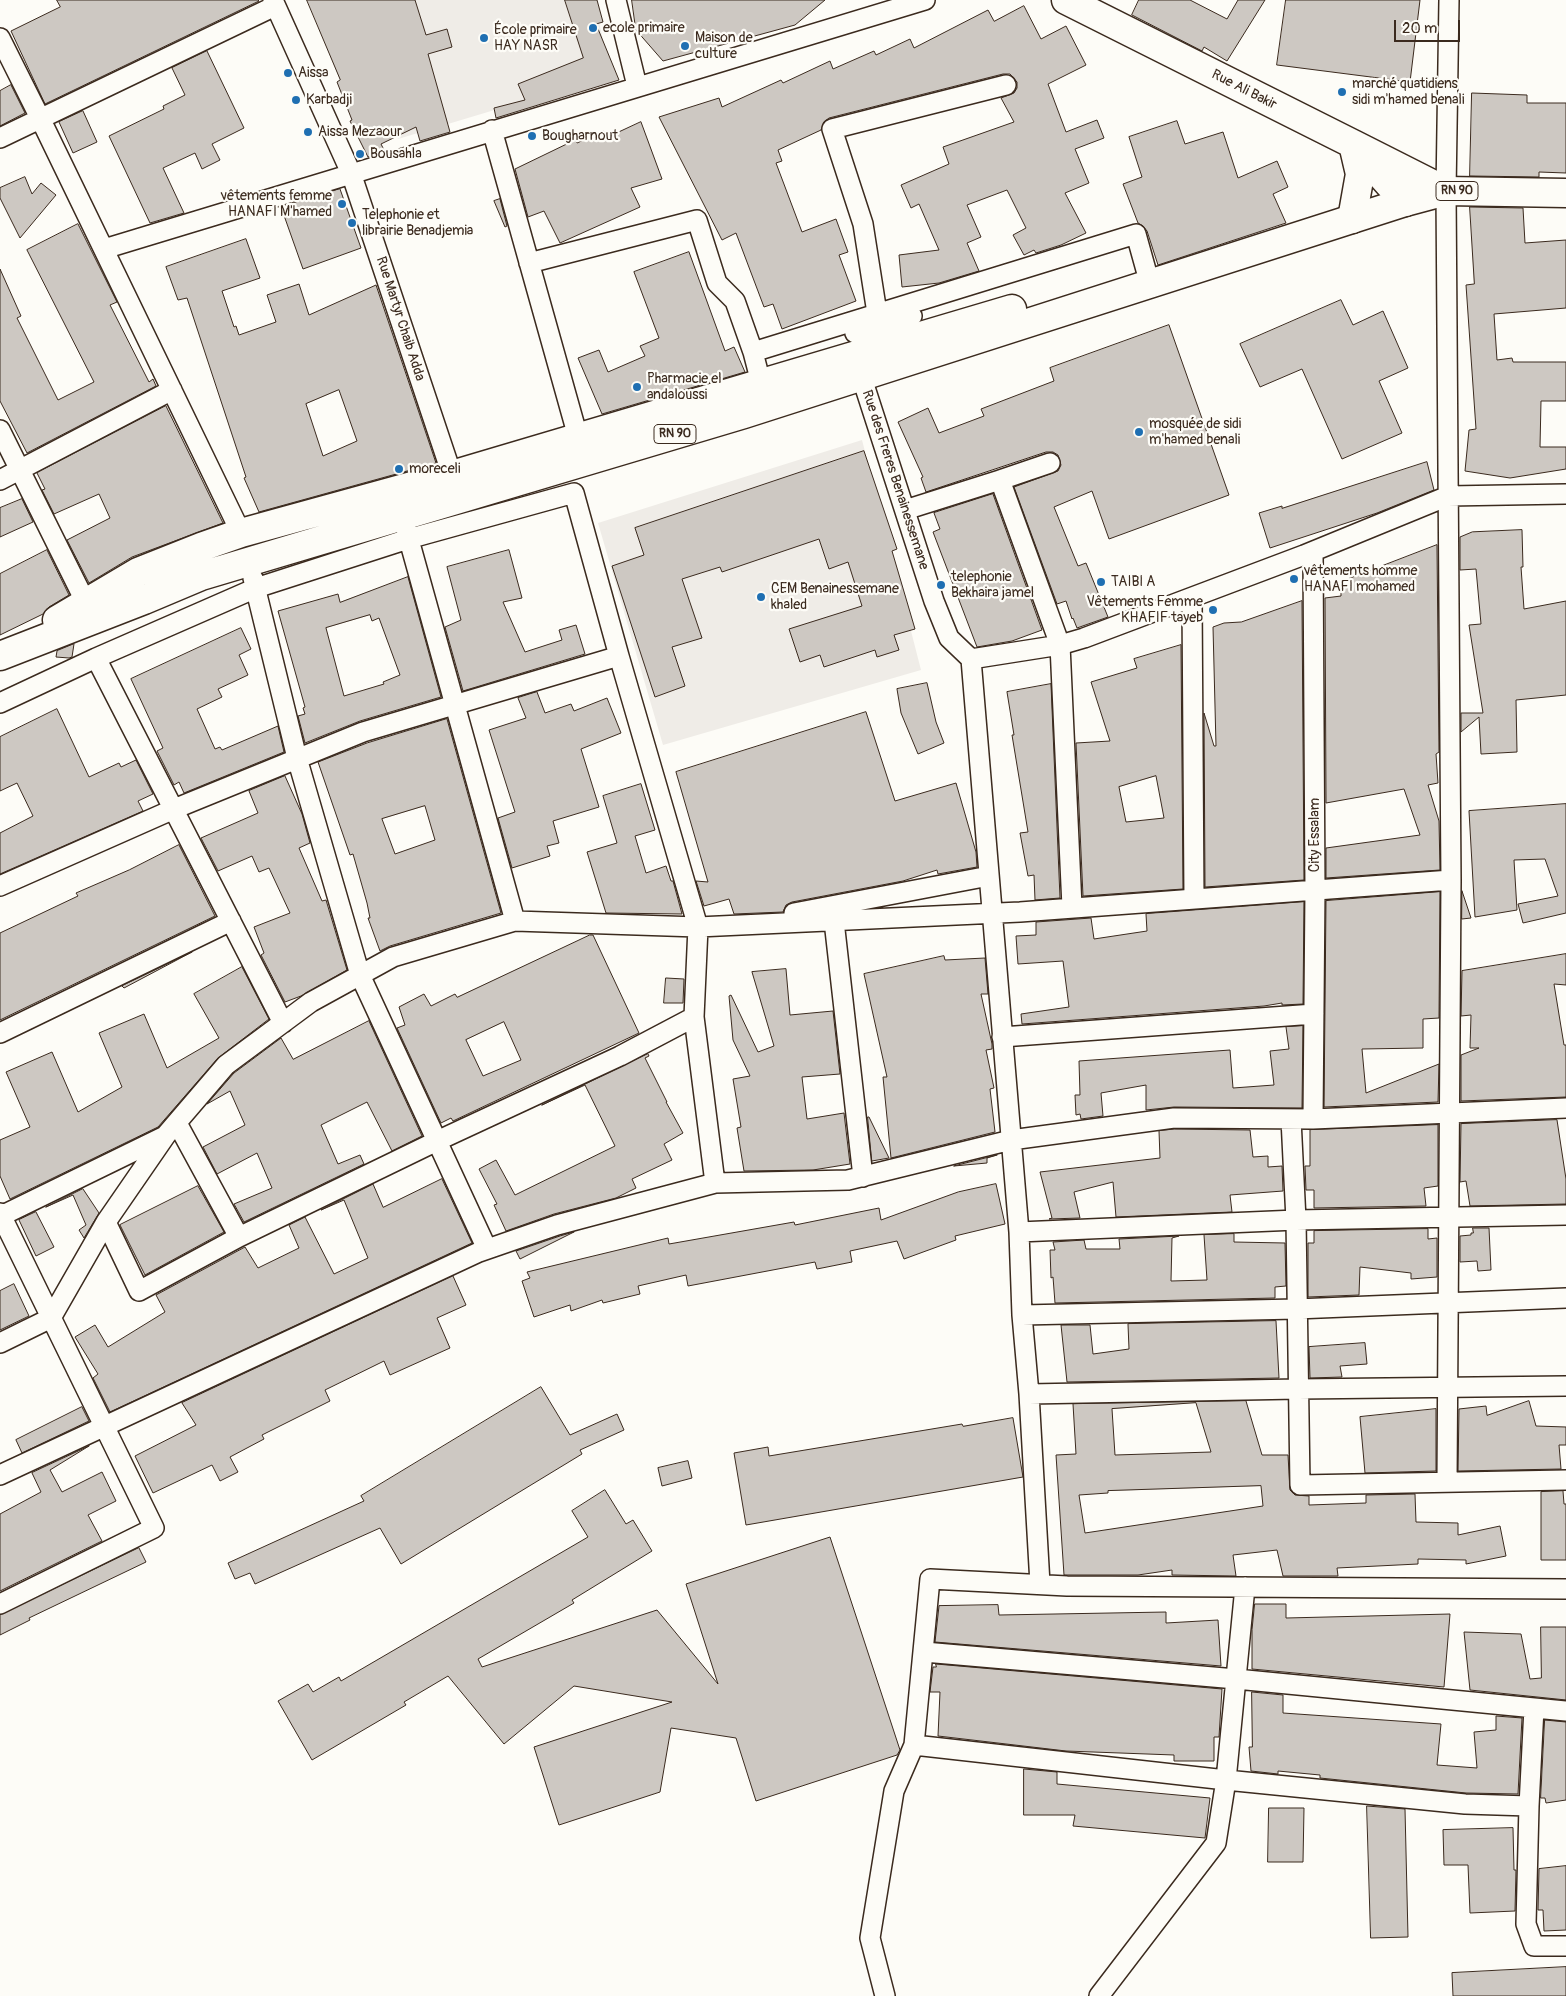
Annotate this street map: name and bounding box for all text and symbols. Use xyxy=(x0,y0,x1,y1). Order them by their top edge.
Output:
scale bar xyxy=(1396,10,1462,42)
text: 20 m xyxy=(1402,19,1437,38)
place label: ecole primaire xyxy=(603,20,685,36)
place label: École primaire HAY NASR xyxy=(494,22,577,54)
marker: ecole primaire xyxy=(587,22,599,34)
place label: Maison de culture xyxy=(695,30,753,62)
marker: École primaire HAY NASR xyxy=(478,32,490,44)
marker: Maison de culture xyxy=(679,40,691,52)
place label: Aissa xyxy=(298,65,329,81)
street label: Rue Ali Bakir xyxy=(1209,66,1279,114)
marker: Aissa xyxy=(282,67,294,79)
place label: marché quatidiens sidi m'hamed benali xyxy=(1352,76,1464,108)
marker: marché quatidiens sidi m'hamed benali xyxy=(1336,86,1348,98)
place label: Karbadji xyxy=(306,92,352,108)
marker: Karbadji xyxy=(290,94,302,106)
place label: Aissa Mezaour xyxy=(318,124,402,140)
marker: Aissa Mezaour xyxy=(302,126,314,138)
place label: Bougharnout xyxy=(542,128,618,144)
marker: Bougharnout xyxy=(526,130,538,142)
place label: Bousahla xyxy=(370,146,422,162)
marker: Bousahla xyxy=(354,148,366,160)
road number: RN 90 xyxy=(1436,182,1478,200)
place label: vêtements femme HANAFI M'hamed xyxy=(221,188,332,220)
marker: vêtements femme HANAFI M'hamed xyxy=(336,198,348,210)
place label: Telephonie et librairie Benadjemia xyxy=(362,207,473,240)
marker: Telephonie et librairie Benadjemia xyxy=(346,217,358,229)
street label: Rue Martyr Chaib Adda xyxy=(372,255,428,383)
place label: Pharmacie el andaloussi xyxy=(647,371,722,404)
marker: Pharmacie el andaloussi xyxy=(631,381,643,393)
street label: Rue des Freres Benainessemane xyxy=(858,388,932,572)
place label: mosquée de sidi m'hamed benali xyxy=(1149,416,1241,448)
road number: RN 90 xyxy=(654,424,696,444)
marker: mosquée de sidi m'hamed benali xyxy=(1133,426,1145,438)
place label: moreceli xyxy=(409,461,460,477)
marker: moreceli xyxy=(393,463,405,475)
place label: vêtements homme HANAFI mohamed xyxy=(1304,563,1417,596)
place label: telephonie Bekhaira jamel xyxy=(951,569,1034,602)
marker: vêtements homme HANAFI mohamed xyxy=(1288,573,1300,585)
place label: TAIBI A xyxy=(1111,574,1155,590)
marker: TAIBI A xyxy=(1095,576,1107,588)
marker: telephonie Bekhaira jamel xyxy=(935,579,947,591)
place label: CEM Benainessemane khaled xyxy=(771,581,899,614)
marker: CEM Benainessemane khaled xyxy=(755,591,767,603)
place label: Vêtements Femme KHAFIF tayeb xyxy=(1086,594,1203,626)
marker: Vêtements Femme KHAFIF tayeb xyxy=(1207,604,1219,616)
street label: City Essalam xyxy=(1307,798,1323,872)

